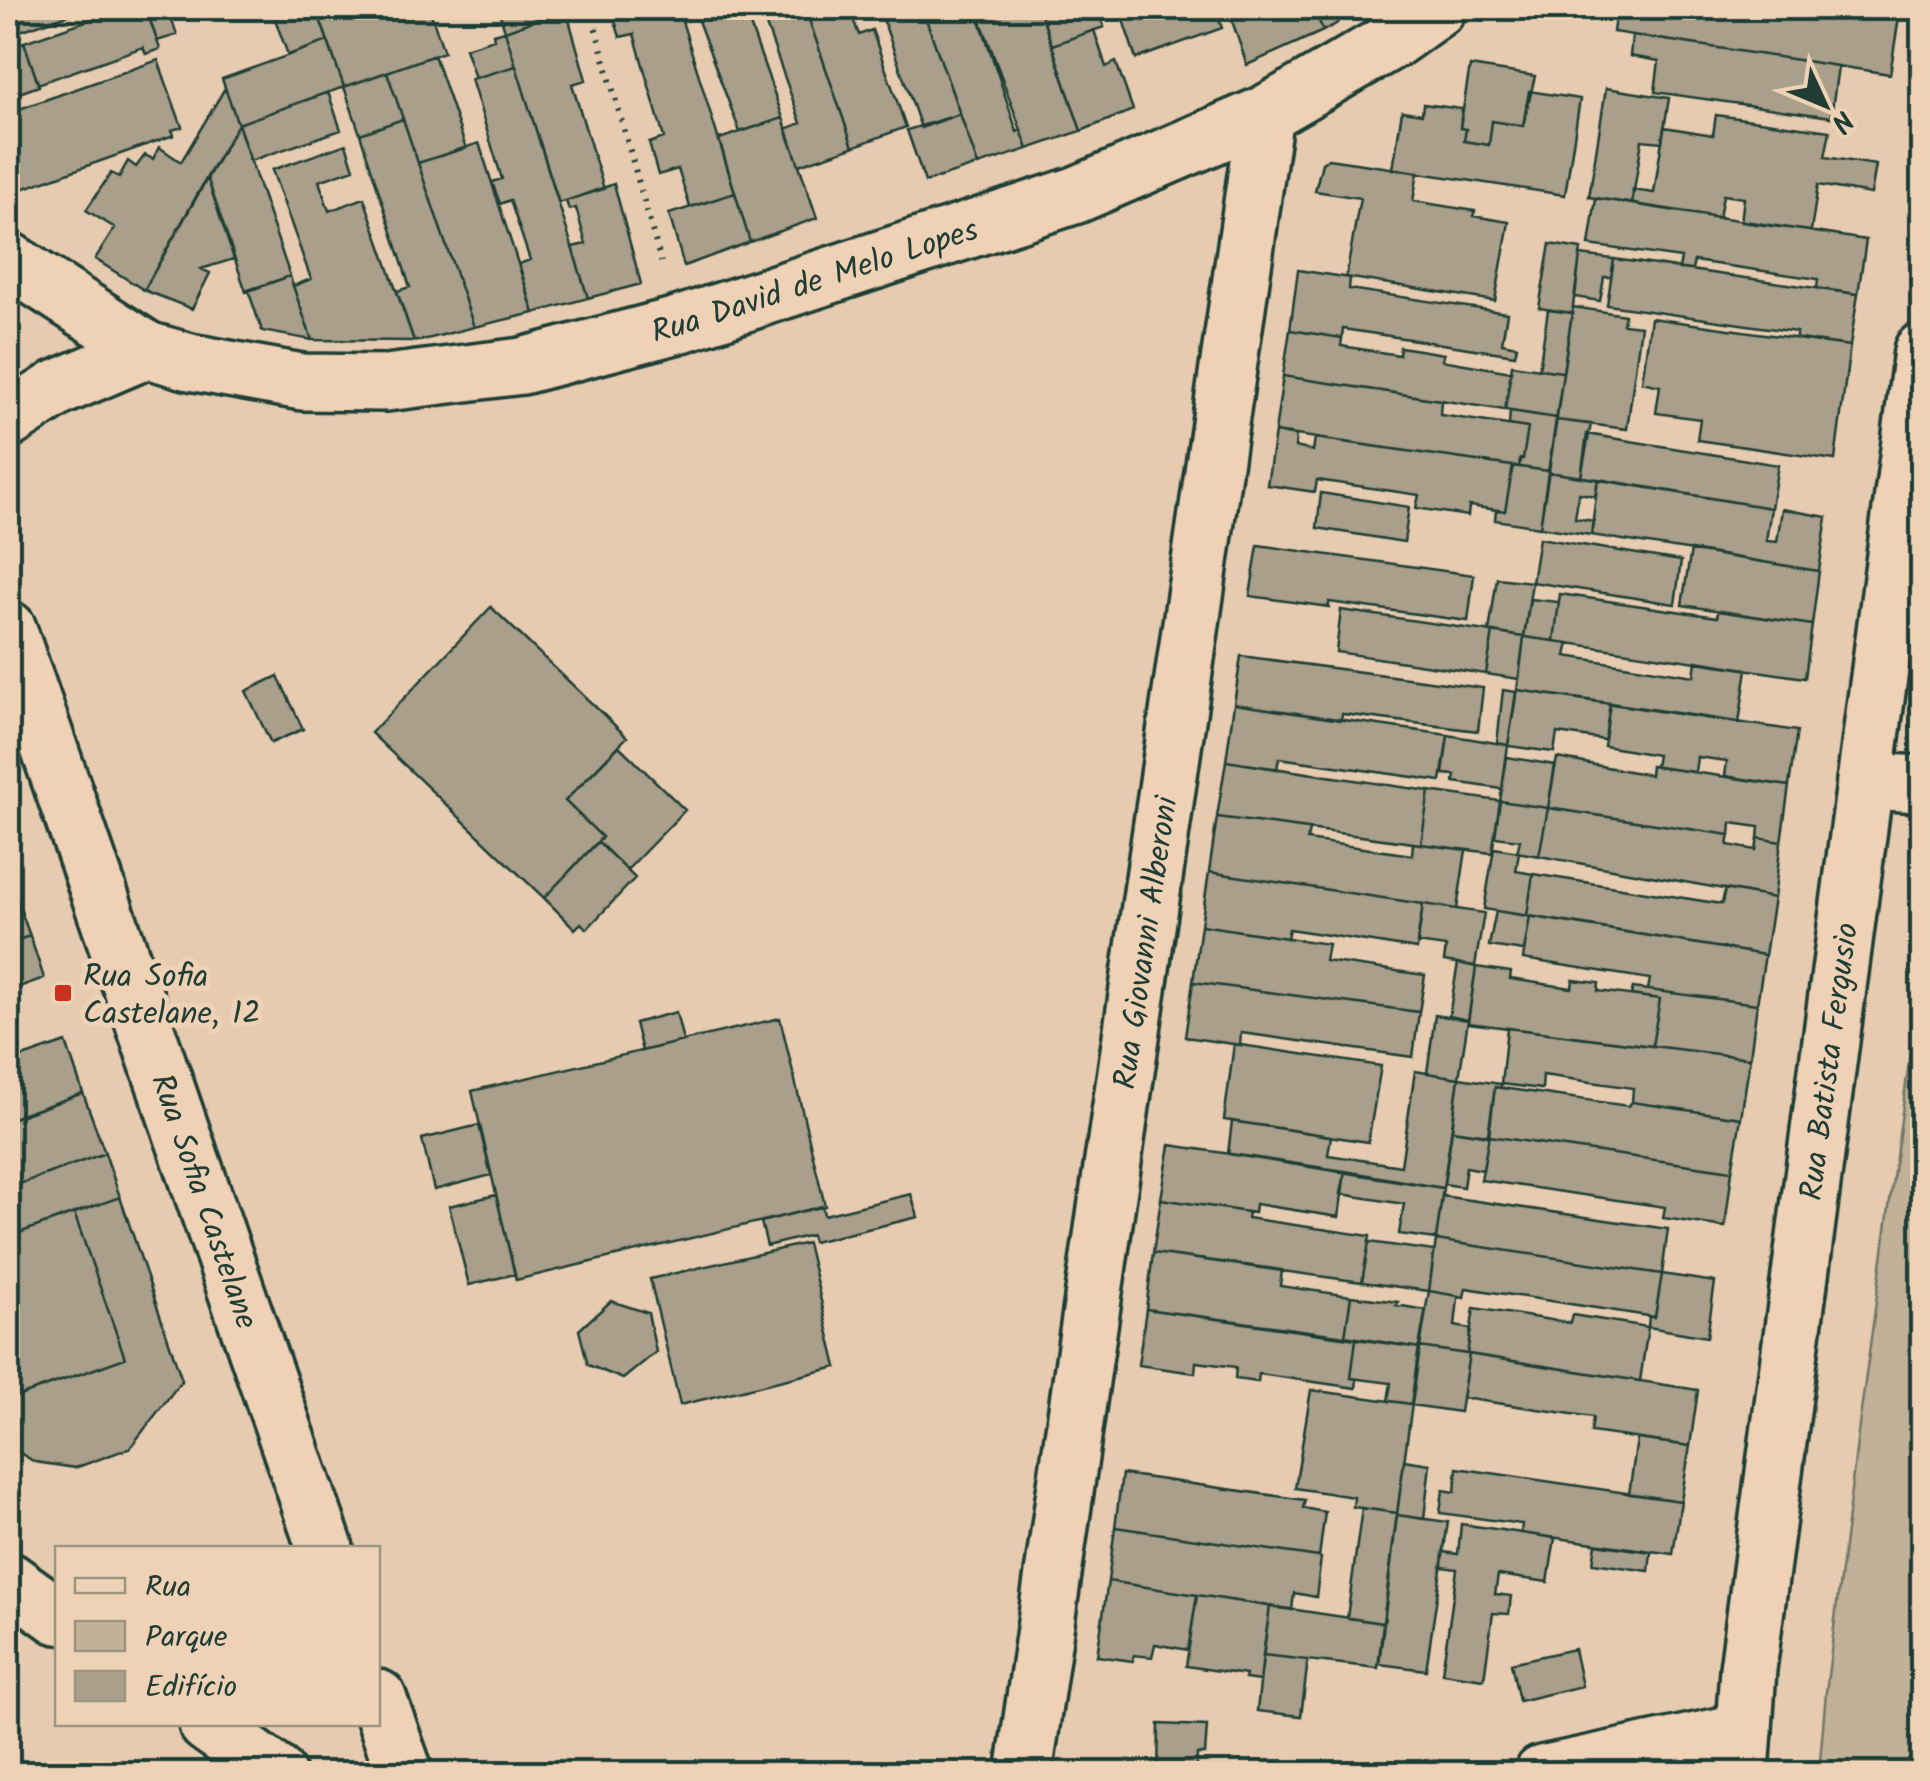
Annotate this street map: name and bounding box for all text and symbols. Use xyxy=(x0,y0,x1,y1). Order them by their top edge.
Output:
north arrow xyxy=(1775,55,1875,155)
text: N xyxy=(1819,99,1864,143)
street label: Rua David de Melo Lopes xyxy=(646,205,986,359)
street label: Rua Giovanni Alberoni xyxy=(1101,792,1194,1093)
street label: Rua Batista Fergusio xyxy=(1787,920,1874,1204)
place label: Rua Sofia Castelane, 12 xyxy=(83,952,261,1040)
marker: Rua Sofia Castelane, 12 xyxy=(52,982,74,1004)
street label: Rua Sofia Castelane xyxy=(135,1067,271,1336)
legend xyxy=(55,1546,380,1726)
text: Rua xyxy=(145,1564,191,1612)
text: Parque xyxy=(145,1614,227,1662)
text: Edifício xyxy=(145,1664,237,1712)

